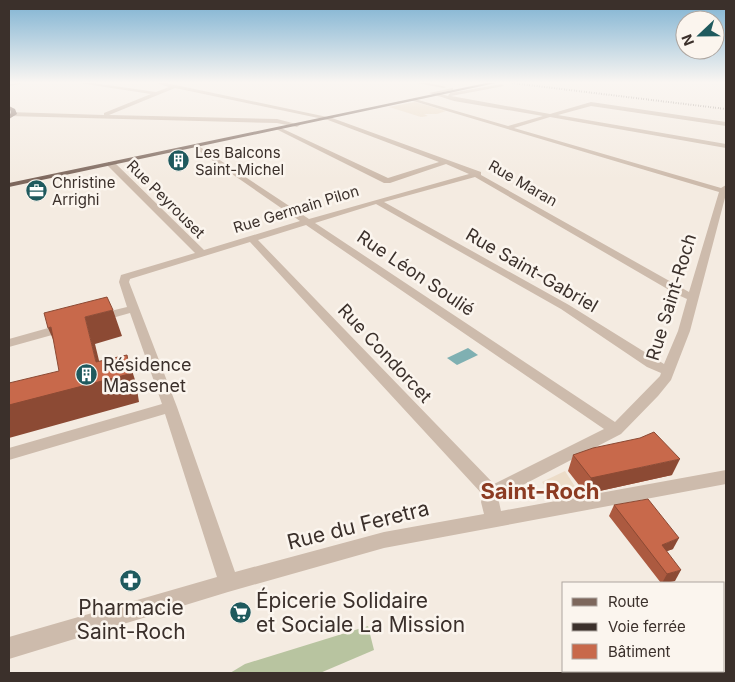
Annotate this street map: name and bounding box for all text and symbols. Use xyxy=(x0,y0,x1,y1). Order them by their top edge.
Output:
north arrow xyxy=(675,10,725,60)
text: N xyxy=(678,32,697,48)
place label: Les Balcons Saint-Michel xyxy=(195,143,284,179)
building icon: Les Balcons Saint-Michel xyxy=(167,149,191,173)
street label: Rue Peyrouset xyxy=(123,156,209,242)
street label: Rue Maran xyxy=(485,156,561,210)
place label: Christine Arrighi xyxy=(52,173,115,209)
office icon: Christine Arrighi xyxy=(24,179,48,203)
street label: Rue Germain Pilon xyxy=(231,181,361,237)
street label: Rue Saint-Gabriel xyxy=(462,224,602,316)
street label: Rue Léon Soulié xyxy=(353,226,479,320)
street label: Rue Saint-Roch xyxy=(642,231,700,363)
street label: Rue Condorcet xyxy=(334,299,436,407)
place label: Résidence Massenet xyxy=(103,354,192,396)
building icon: Résidence Massenet xyxy=(75,362,99,386)
district label: Saint-Roch xyxy=(480,478,600,504)
street label: Rue du Feretra xyxy=(284,495,432,555)
pharmacy icon: Pharmacie Saint-Roch xyxy=(119,568,143,592)
legend xyxy=(562,582,725,672)
place label: Épicerie Solidaire et Sociale La Mission xyxy=(256,587,465,637)
text: Route xyxy=(608,592,649,611)
place label: Pharmacie Saint-Roch xyxy=(76,595,186,644)
supermarket icon: Épicerie Solidaire et Sociale La Mission xyxy=(228,600,252,624)
text: Voie ferrée xyxy=(608,617,686,636)
text: Bâtiment xyxy=(608,642,671,661)

